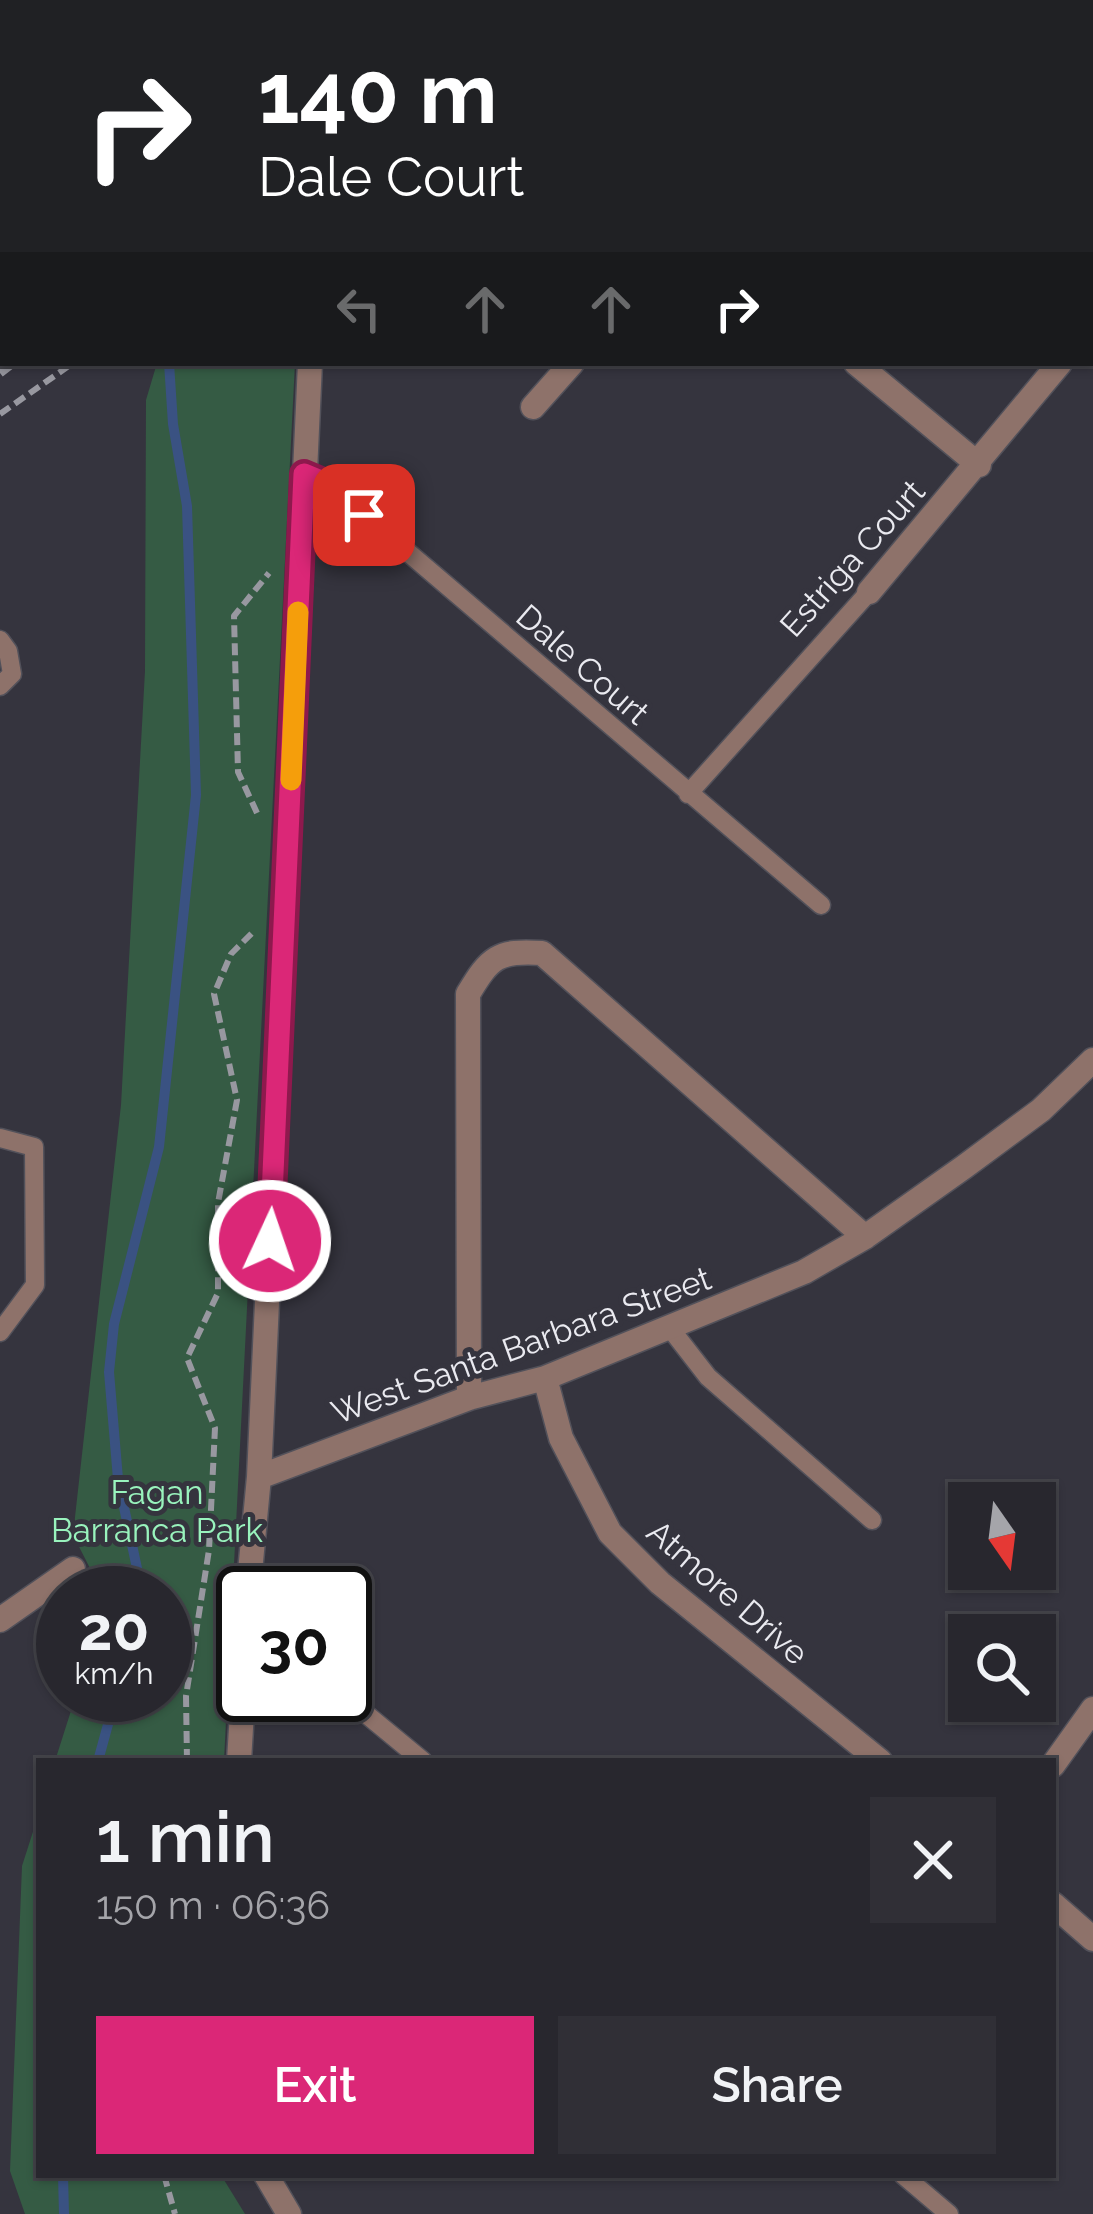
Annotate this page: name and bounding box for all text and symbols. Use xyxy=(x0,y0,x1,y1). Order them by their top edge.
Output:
text: 140 m xyxy=(258,44,497,143)
icon: right xyxy=(60,48,216,204)
text: Dale Court xyxy=(258,145,524,209)
icon: left xyxy=(326,276,392,342)
icon: ahead xyxy=(452,276,518,342)
icon: ahead xyxy=(578,276,644,342)
icon: right xyxy=(704,276,770,342)
pin xyxy=(313,464,415,566)
street label: Estriga Court xyxy=(772,472,933,645)
icon: arrive xyxy=(331,482,397,548)
street label: Dale Court xyxy=(508,596,657,732)
position arrow xyxy=(207,1178,333,1304)
street label: West Santa Barbara Street xyxy=(326,1259,716,1432)
park label: Fagan Barranca Park xyxy=(51,1473,264,1550)
north arrow xyxy=(948,1482,1056,1590)
map controls xyxy=(948,1482,1056,1722)
street label: Atmore Drive xyxy=(639,1512,816,1673)
speed limit sign: 30 xyxy=(216,1566,372,1722)
text: 20 xyxy=(79,1594,149,1664)
button: search xyxy=(948,1614,1056,1722)
text: km/h xyxy=(74,1656,154,1691)
text: 1 min xyxy=(96,1794,275,1879)
button: close xyxy=(870,1797,996,1923)
text: 150 m · 06:36 xyxy=(96,1882,330,1928)
button: Exit xyxy=(96,2016,534,2154)
button: Share xyxy=(558,2016,996,2154)

